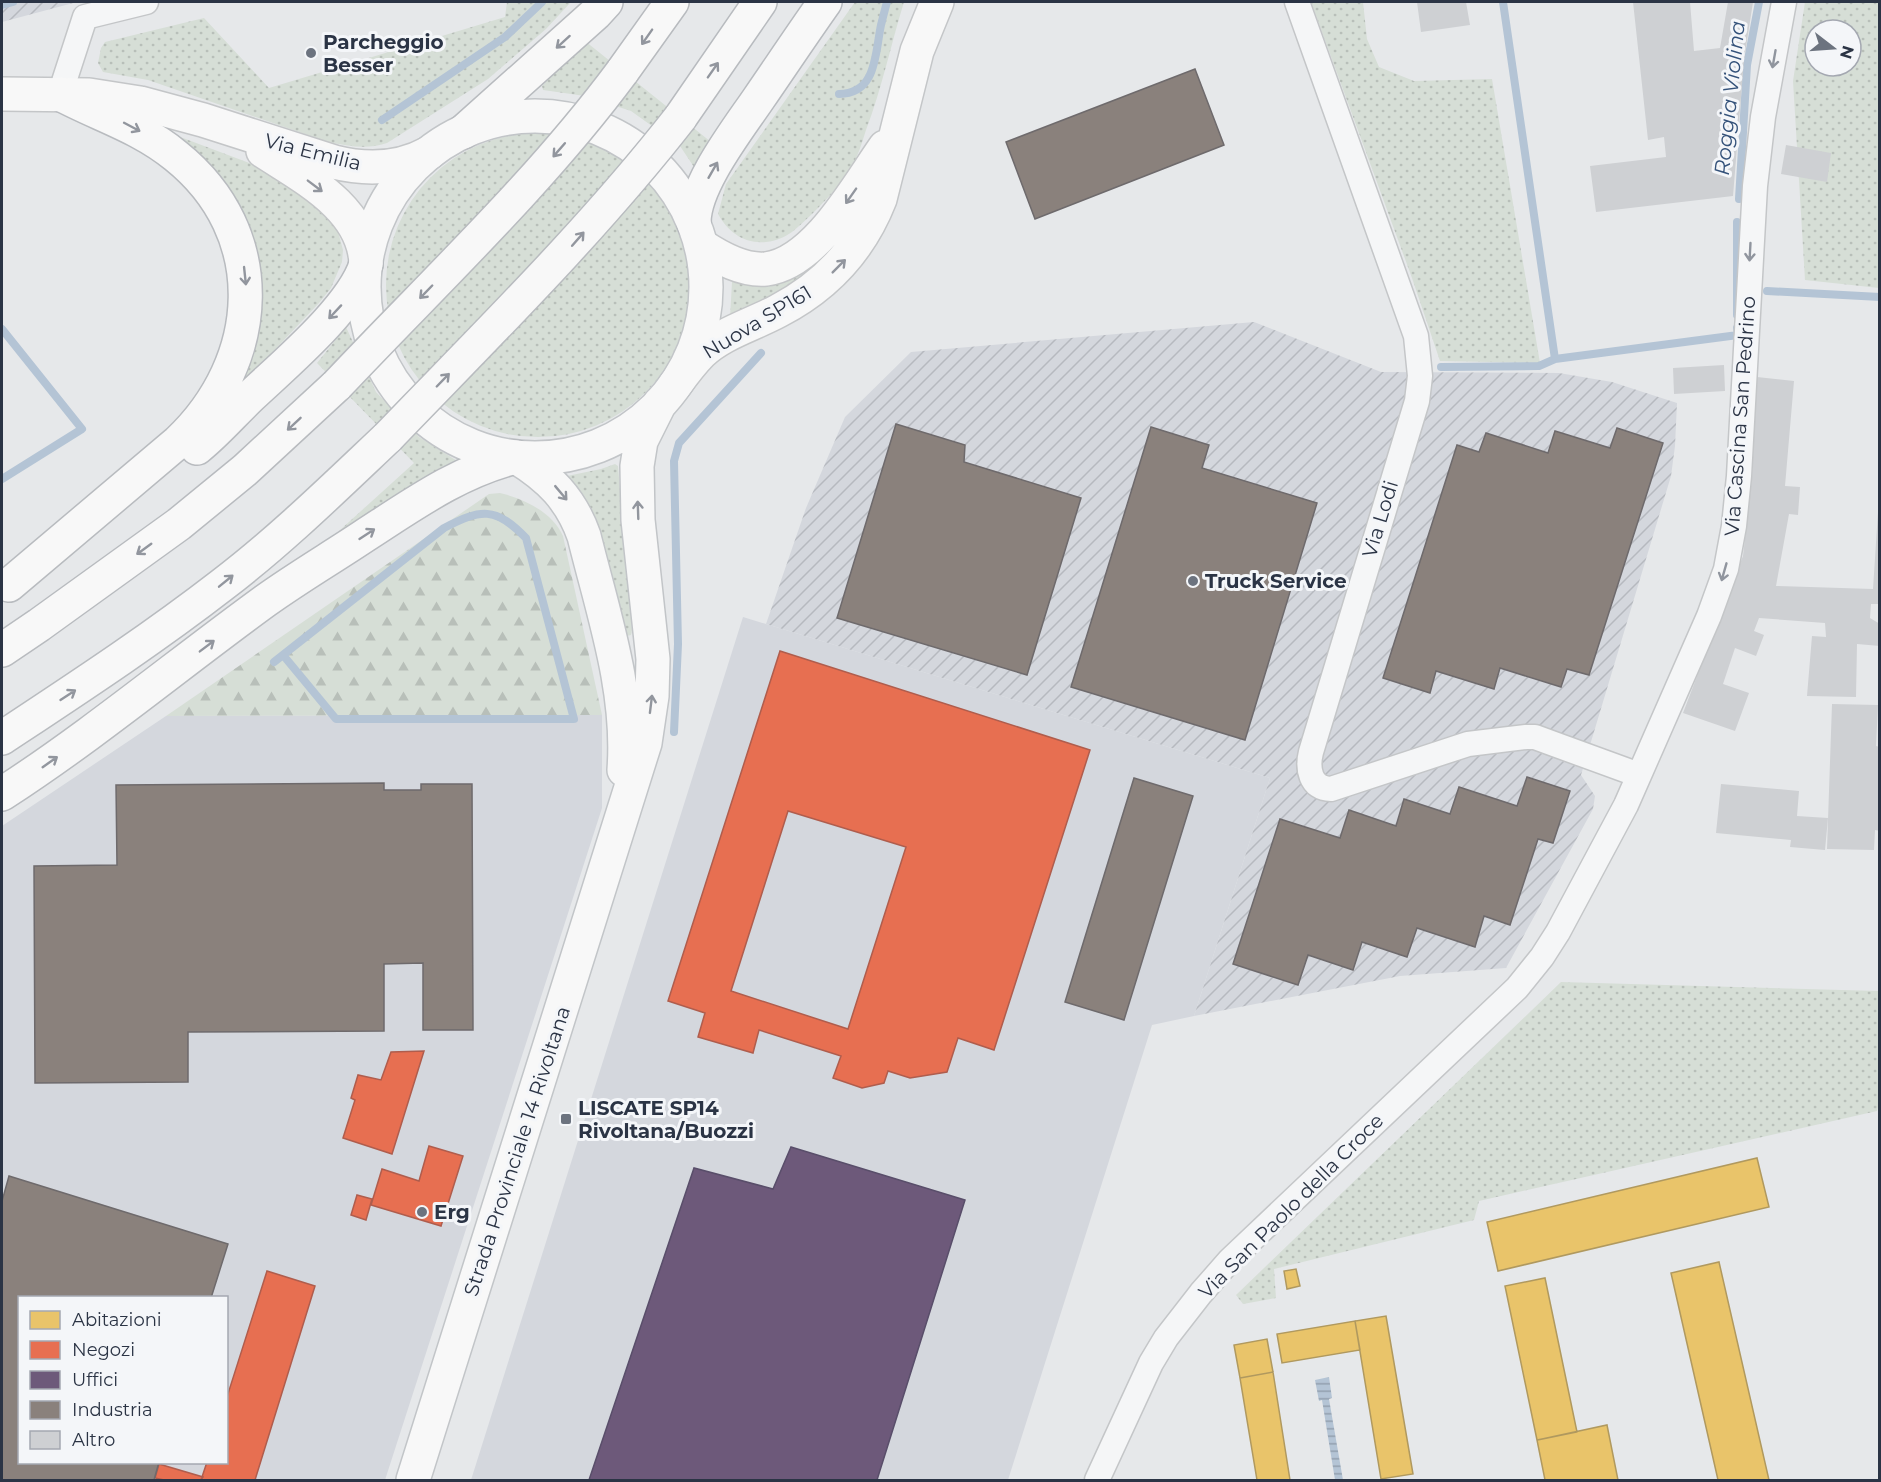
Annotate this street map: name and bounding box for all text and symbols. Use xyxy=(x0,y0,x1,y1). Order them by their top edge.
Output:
north arrow xyxy=(1803,18,1863,78)
water label: Roggia Violina xyxy=(1709,19,1750,177)
one-way arrow xyxy=(641,28,653,44)
place label: Parcheggio Besser xyxy=(323,30,444,77)
one-way arrow xyxy=(556,35,571,49)
text: N xyxy=(1836,43,1858,61)
marker: Parcheggio Besser xyxy=(304,46,318,60)
one-way arrow xyxy=(1768,49,1779,68)
one-way arrow xyxy=(707,62,719,79)
one-way arrow xyxy=(123,121,140,133)
street label: Via Emilia xyxy=(262,128,364,176)
one-way arrow xyxy=(552,142,566,157)
one-way arrow xyxy=(707,162,719,179)
one-way arrow xyxy=(306,180,322,192)
one-way arrow xyxy=(845,187,857,203)
one-way arrow xyxy=(571,232,585,247)
one-way arrow xyxy=(1745,242,1756,262)
one-way arrow xyxy=(832,258,846,273)
one-way arrow xyxy=(240,265,251,285)
street label: Nuova SP161 xyxy=(698,280,816,364)
one-way arrow xyxy=(419,285,433,300)
street label: Via Cascina San Pedrino xyxy=(1720,295,1760,537)
one-way arrow xyxy=(328,305,342,320)
one-way arrow xyxy=(436,372,450,387)
one-way arrow xyxy=(287,417,302,431)
street label: Via Lodi xyxy=(1357,478,1403,560)
one-way arrow xyxy=(554,485,568,500)
one-way arrow xyxy=(632,501,643,521)
one-way arrow xyxy=(358,528,375,540)
one-way arrow xyxy=(137,543,153,555)
one-way arrow xyxy=(1718,562,1730,581)
place label: Truck Service xyxy=(1205,569,1347,593)
marker: Truck Service xyxy=(1186,574,1200,588)
one-way arrow xyxy=(218,575,234,588)
one-way arrow xyxy=(198,639,214,652)
one-way arrow xyxy=(59,689,76,701)
one-way arrow xyxy=(646,695,657,715)
one-way arrow xyxy=(41,756,58,768)
street label: Strada Provinciale 14 Rivoltana xyxy=(459,1003,575,1299)
place label: LISCATE SP14 Rivoltana/Buozzi xyxy=(578,1096,754,1143)
street label: Via San Paolo della Croce xyxy=(1194,1109,1388,1303)
marker: LISCATE SP14 Rivoltana/Buozzi xyxy=(559,1112,573,1126)
place label: Erg xyxy=(434,1200,470,1224)
marker: Erg xyxy=(415,1205,429,1219)
legend xyxy=(18,1296,228,1464)
text: Abitazioni xyxy=(72,1309,162,1331)
text: Negozi xyxy=(72,1339,135,1361)
text: Uffici xyxy=(72,1369,118,1391)
text: Industria xyxy=(72,1399,153,1421)
text: Altro xyxy=(72,1429,115,1451)

